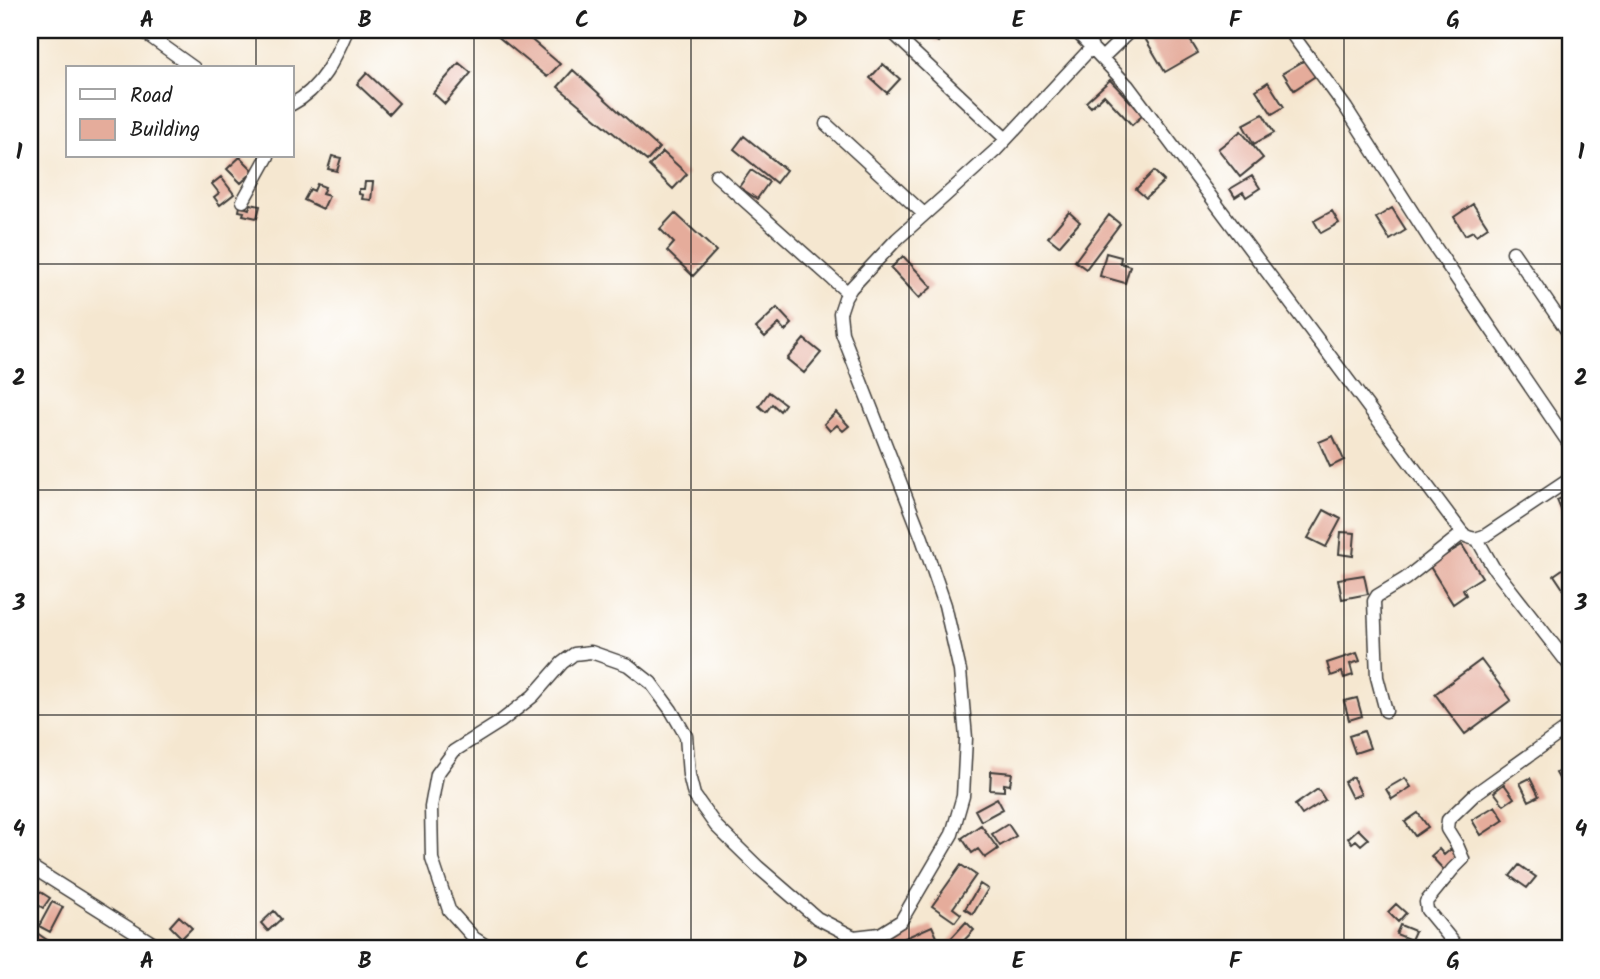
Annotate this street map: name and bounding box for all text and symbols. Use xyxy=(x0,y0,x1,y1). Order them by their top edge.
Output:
text: A xyxy=(140,3,154,39)
text: B xyxy=(358,3,372,39)
text: C xyxy=(575,3,589,39)
text: D xyxy=(792,3,808,39)
text: E xyxy=(1012,3,1026,39)
text: F xyxy=(1229,3,1243,39)
text: G xyxy=(1446,3,1460,39)
legend xyxy=(66,66,294,158)
text: Road xyxy=(130,80,173,113)
text: Building xyxy=(130,114,200,147)
text: 1 xyxy=(16,135,23,171)
text: 1 xyxy=(1578,135,1585,171)
text: 2 xyxy=(12,361,26,397)
text: 2 xyxy=(1574,361,1588,397)
text: 3 xyxy=(12,586,26,622)
text: 3 xyxy=(1574,586,1588,622)
text: 4 xyxy=(13,812,26,848)
text: 4 xyxy=(1575,812,1588,848)
text: A xyxy=(140,944,154,979)
text: B xyxy=(358,944,372,979)
text: C xyxy=(575,944,589,979)
text: D xyxy=(792,944,808,979)
text: E xyxy=(1012,944,1026,979)
text: F xyxy=(1229,944,1243,979)
text: G xyxy=(1446,944,1460,979)

